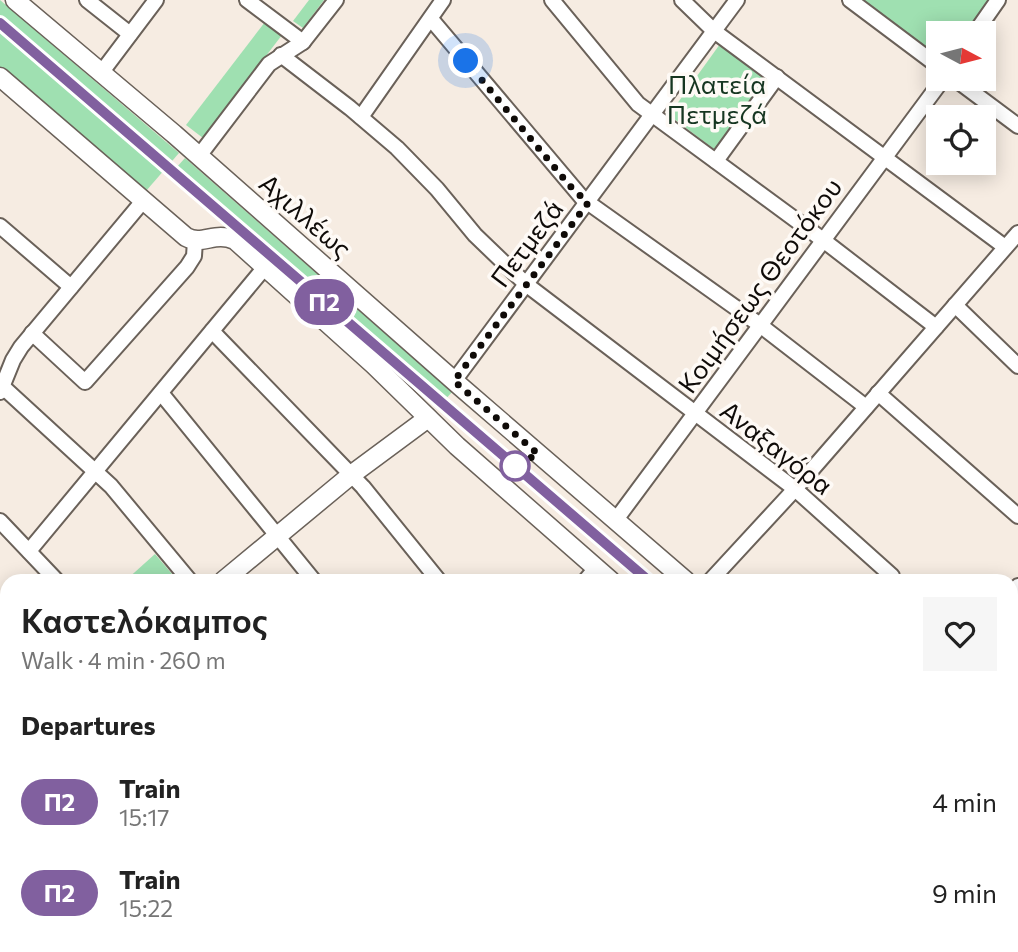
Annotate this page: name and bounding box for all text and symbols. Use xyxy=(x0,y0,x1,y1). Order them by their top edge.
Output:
north arrow xyxy=(926,21,996,91)
map controls xyxy=(926,21,996,175)
your location xyxy=(448,43,483,78)
park label: Πλατεία Πετμεζά xyxy=(667,68,767,129)
button: locate xyxy=(926,105,996,175)
street label: Αχιλλέως xyxy=(254,167,358,263)
street label: Κοιμήσεως Θεοτόκου xyxy=(671,172,847,398)
street label: Πετμεζά xyxy=(483,194,569,292)
line badge: Π2 xyxy=(292,279,356,325)
text: Π2 xyxy=(308,287,340,316)
street label: Αναξαγόρα xyxy=(715,394,839,500)
unlabelled marker xyxy=(500,451,530,481)
button: heart xyxy=(923,597,997,671)
text: Καστελόκαμπος xyxy=(21,599,268,640)
text: Walk · 4 min · 260 m xyxy=(21,646,226,674)
text: Departures xyxy=(21,709,156,740)
text: Train xyxy=(119,772,181,803)
text: 4 min xyxy=(932,786,997,817)
text: Π2 xyxy=(44,787,75,816)
text: 15:17 xyxy=(119,803,169,831)
text: Train xyxy=(119,863,181,894)
text: 9 min xyxy=(932,877,997,908)
text: Π2 xyxy=(44,878,75,907)
text: 15:22 xyxy=(119,894,173,922)

